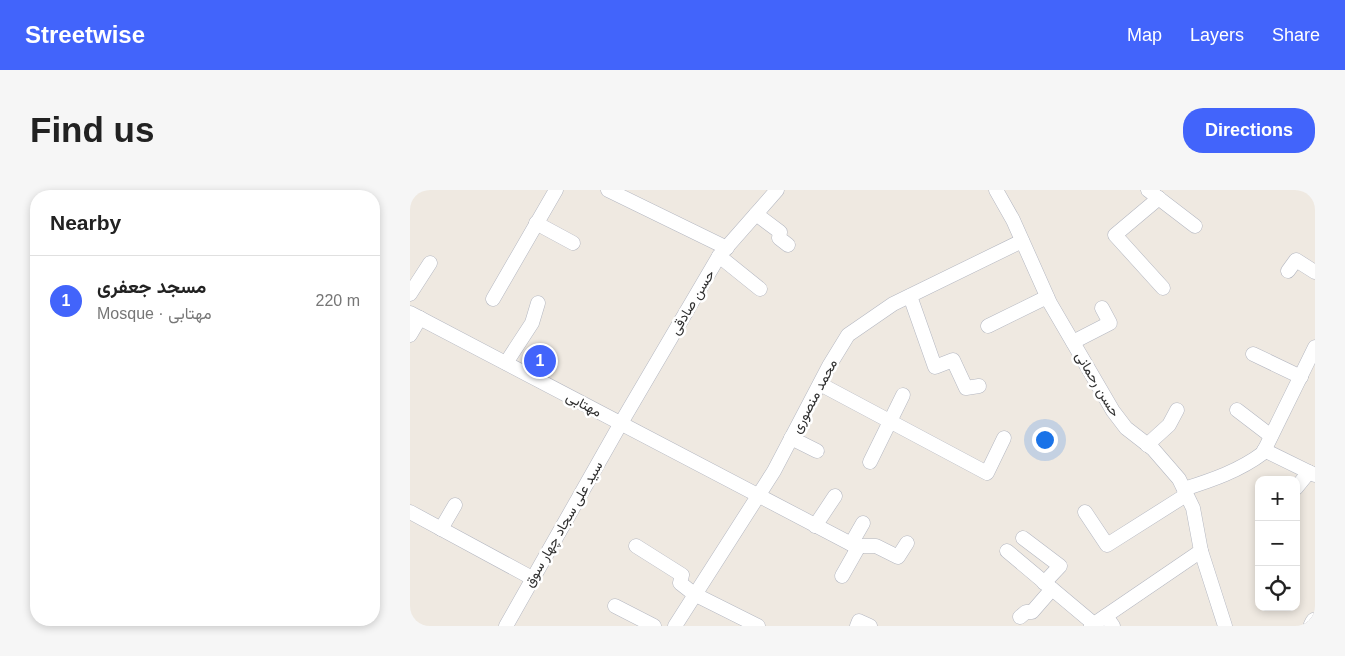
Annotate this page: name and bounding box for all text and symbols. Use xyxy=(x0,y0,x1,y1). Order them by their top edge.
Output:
text: Streetwise xyxy=(25,21,145,48)
text: Map xyxy=(1127,25,1162,45)
text: Layers xyxy=(1190,25,1244,45)
text: Share xyxy=(1272,25,1320,45)
button: Directions xyxy=(1183,108,1315,153)
text: Find us xyxy=(30,110,154,149)
text: Nearby xyxy=(50,211,121,234)
street label: حسن صادقی xyxy=(666,267,718,338)
text: مسجد جعفری xyxy=(97,276,206,297)
text: 1 xyxy=(62,292,70,309)
text: 220 m xyxy=(316,292,360,309)
text: Mosque · مهتابی xyxy=(97,305,212,322)
pin: 1 xyxy=(524,342,556,380)
street label: حسن رحمانی xyxy=(1071,349,1124,420)
street label: محمد منصوری xyxy=(788,356,841,436)
street label: مهتابی xyxy=(563,388,605,421)
your location xyxy=(1032,427,1058,453)
street label: سید علی سجاد چهار سوق xyxy=(520,458,607,591)
map controls xyxy=(1255,476,1300,611)
button: + xyxy=(1255,476,1300,521)
button: − xyxy=(1255,521,1300,566)
button: locate xyxy=(1255,566,1300,611)

